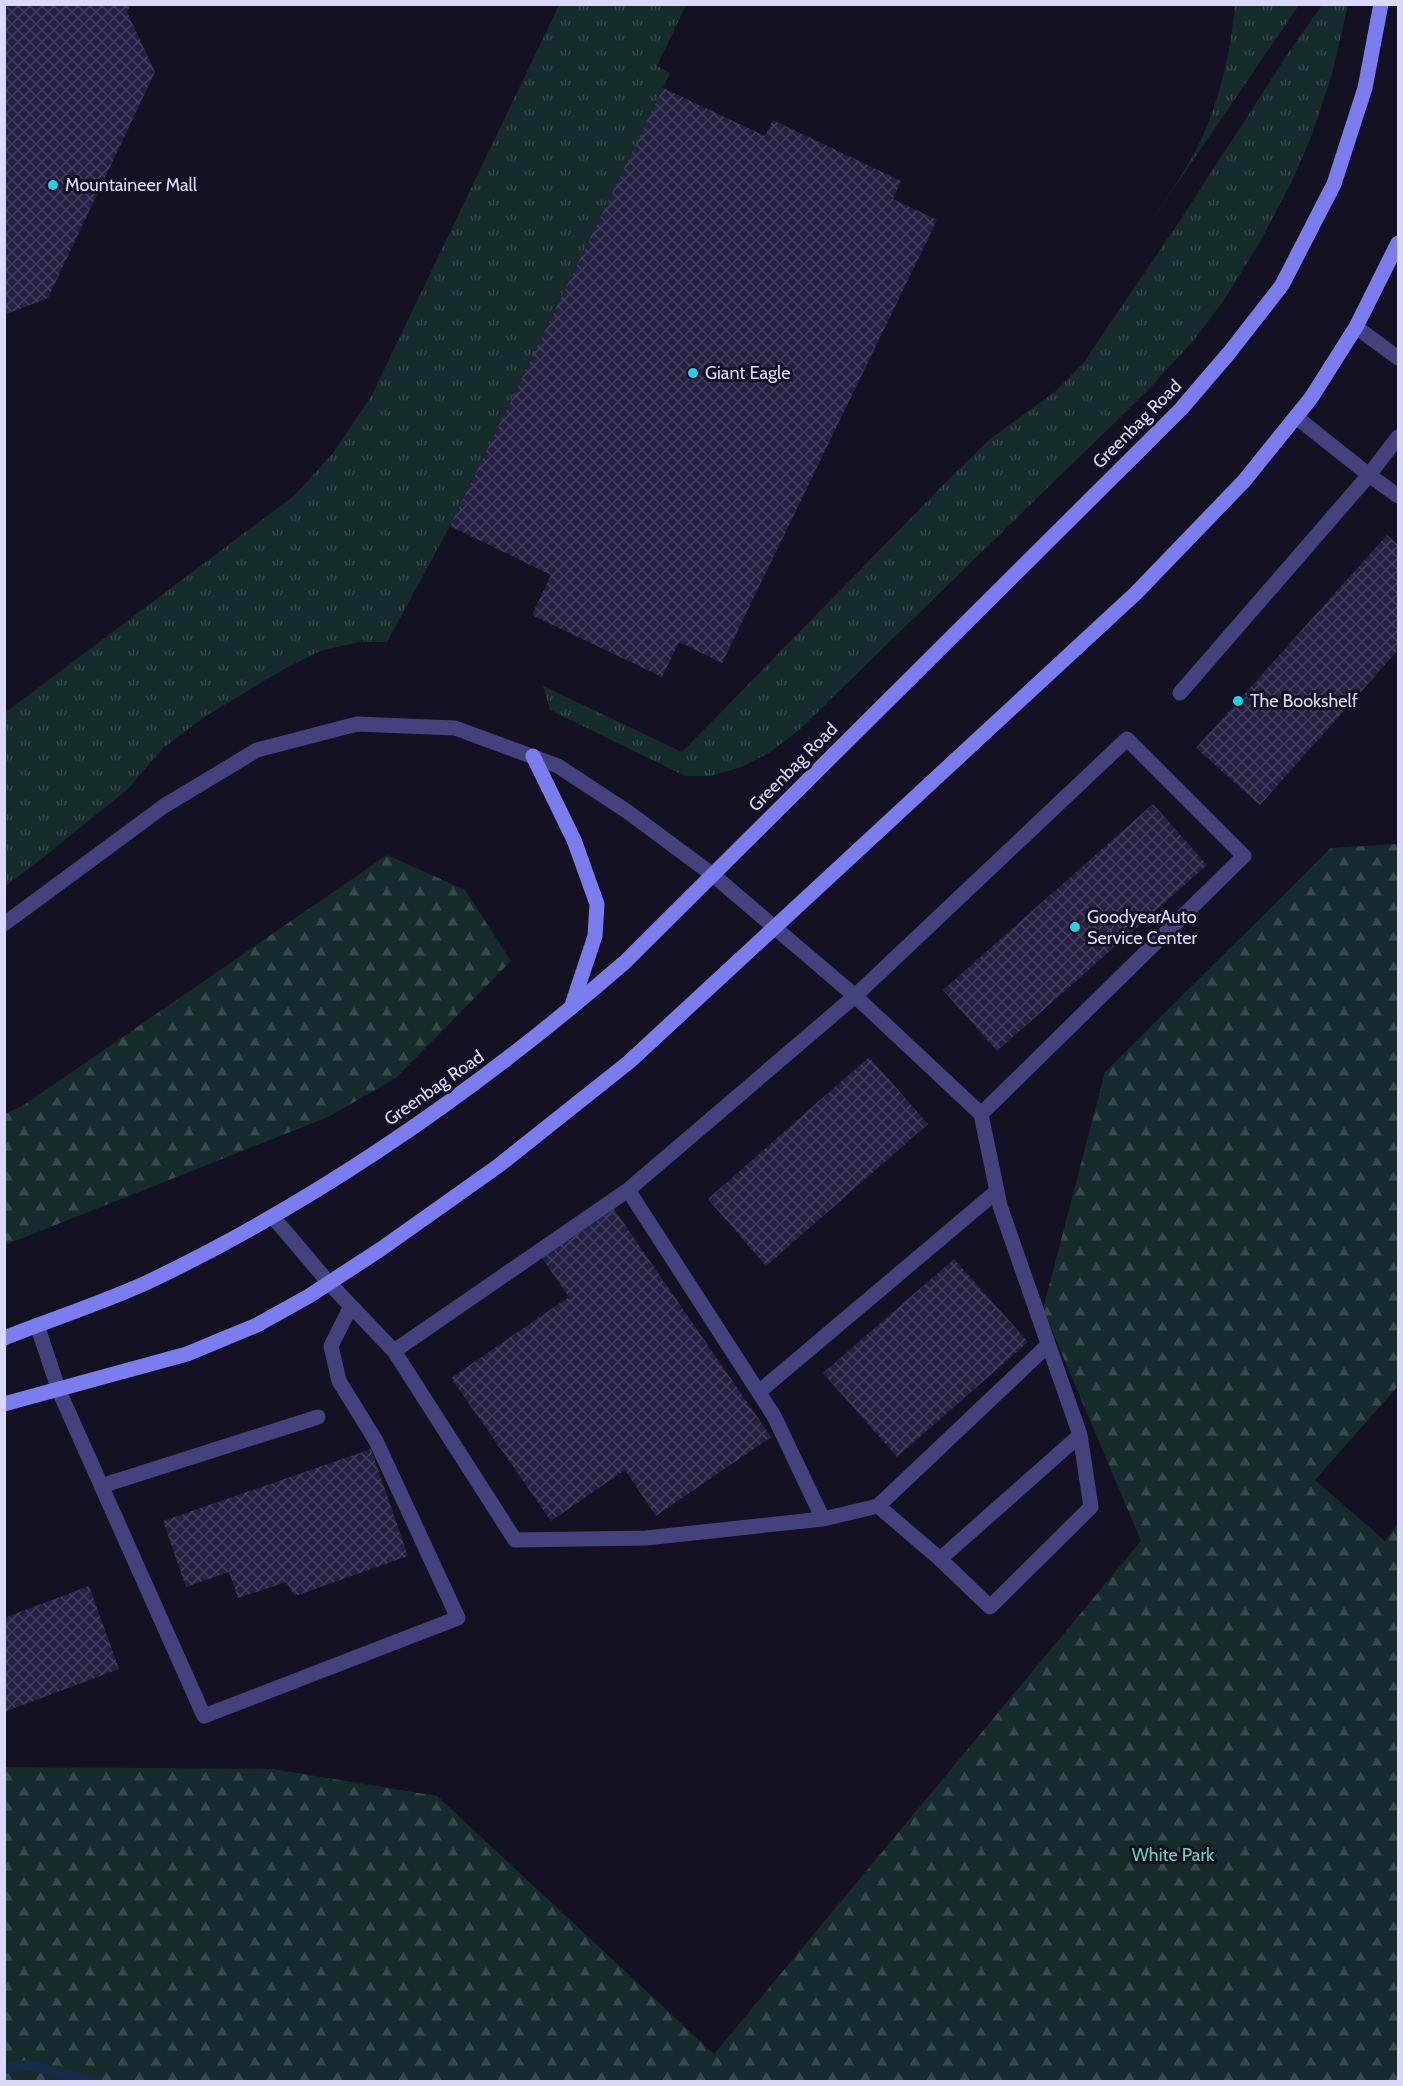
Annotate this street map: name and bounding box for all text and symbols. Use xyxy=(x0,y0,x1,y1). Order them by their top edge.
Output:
place label: Mountaineer Mall xyxy=(65,174,198,196)
marker: Mountaineer Mall xyxy=(46,178,60,192)
place label: Giant Eagle xyxy=(705,362,790,384)
marker: Giant Eagle xyxy=(686,366,700,380)
street label: Greenbag Road xyxy=(1088,375,1186,473)
place label: The Bookshelf xyxy=(1250,690,1358,712)
marker: The Bookshelf xyxy=(1231,694,1245,708)
street label: Greenbag Road xyxy=(744,718,842,816)
place label: GoodyearAuto Service Center xyxy=(1087,906,1198,949)
marker: GoodyearAuto Service Center xyxy=(1068,920,1082,934)
street label: Greenbag Road xyxy=(380,1046,488,1130)
park label: White Park xyxy=(1132,1844,1215,1866)

